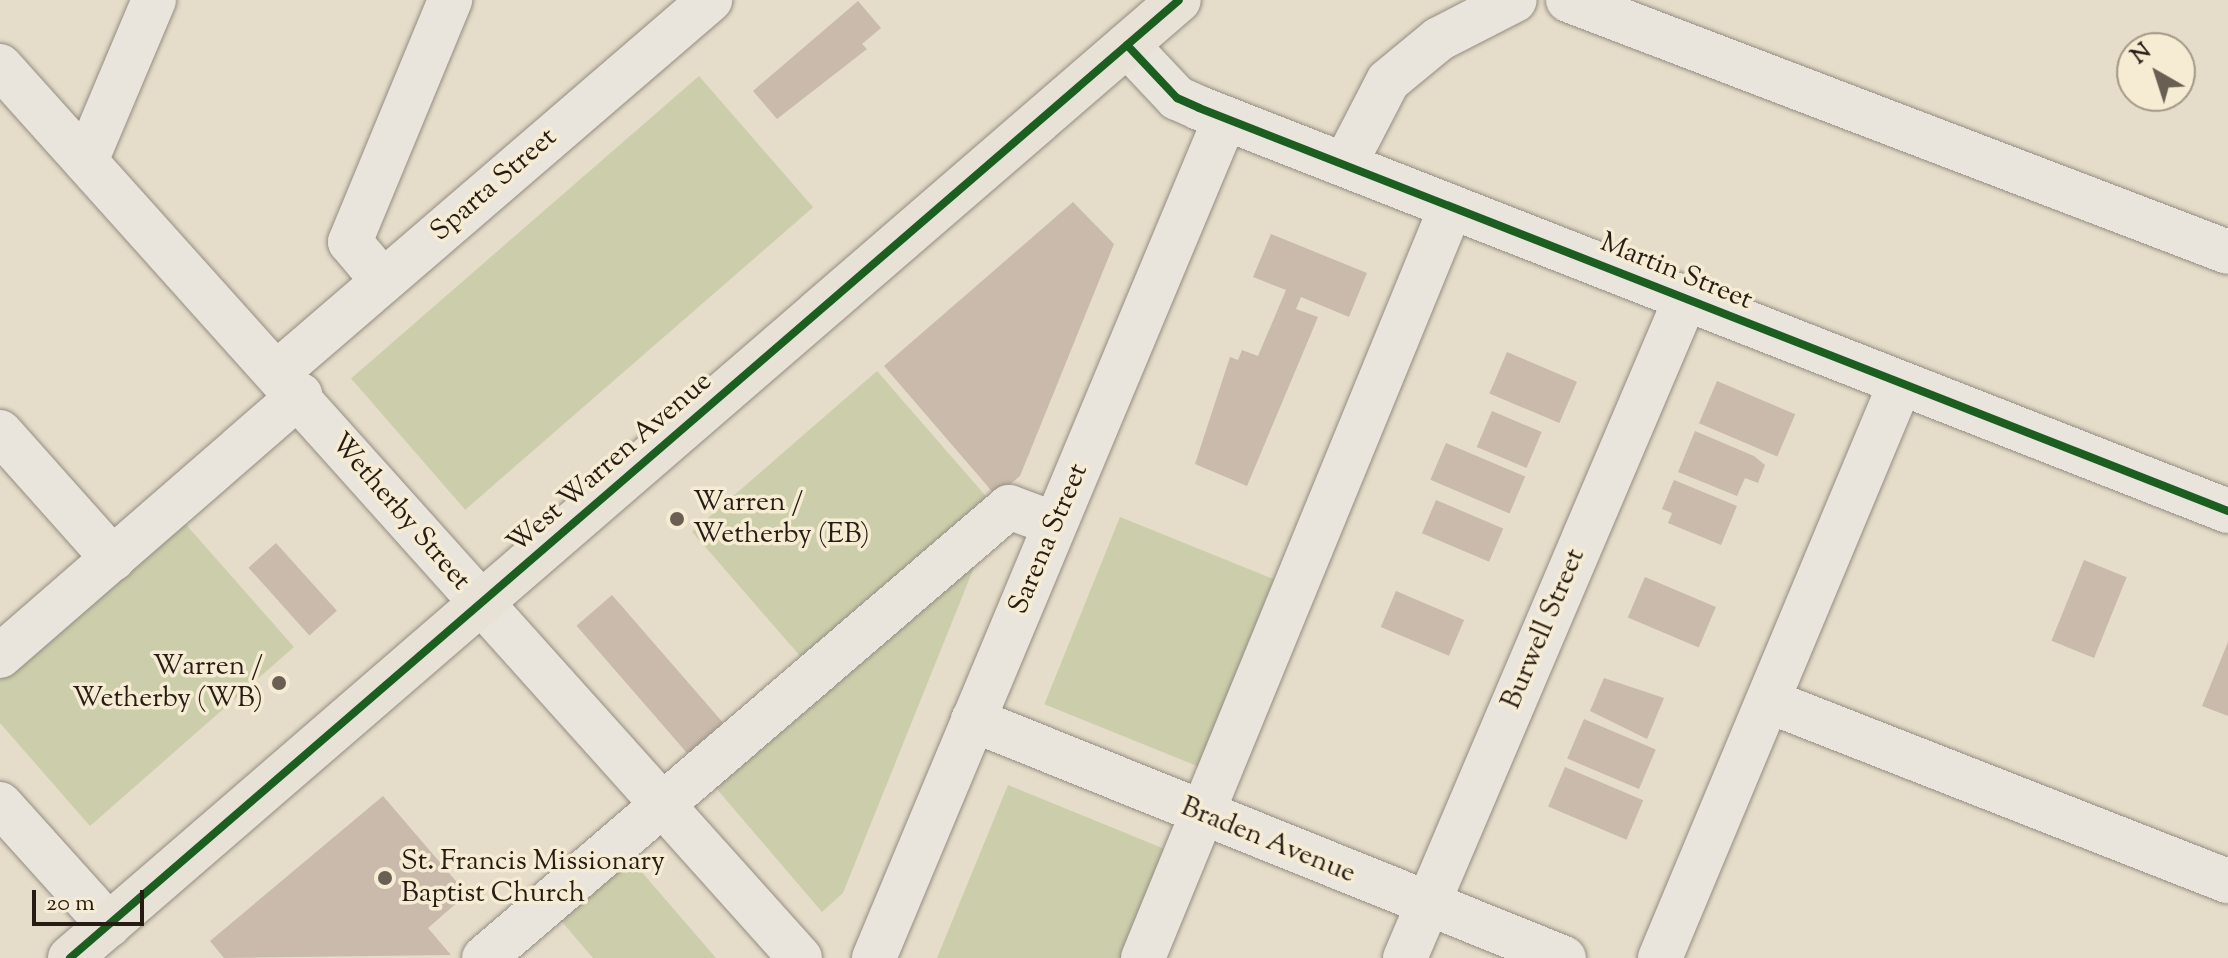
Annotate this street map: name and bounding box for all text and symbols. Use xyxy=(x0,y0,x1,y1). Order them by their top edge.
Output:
north arrow xyxy=(2116,32,2196,112)
text: N xyxy=(2125,37,2159,73)
street label: Sparta Street xyxy=(424,121,564,249)
street label: Martin Street xyxy=(1595,226,1757,318)
street label: West Warren Avenue xyxy=(501,365,719,561)
street label: Wetherby Street xyxy=(323,427,477,597)
street label: Sarena Street xyxy=(1002,459,1096,619)
place label: Warren / Wetherby (EB) xyxy=(693,486,870,552)
marker: Warren / Wetherby (EB) xyxy=(668,510,686,528)
street label: Burwell Street xyxy=(1495,544,1593,714)
place label: Warren / Wetherby (WB) xyxy=(72,650,263,716)
marker: Warren / Wetherby (WB) xyxy=(270,674,288,692)
street label: Braden Avenue xyxy=(1176,791,1360,891)
place label: St. Francis Missionary Baptist Church xyxy=(401,845,665,911)
marker: St. Francis Missionary Baptist Church xyxy=(376,869,394,887)
scale bar xyxy=(36,874,148,924)
text: 20 m xyxy=(46,887,95,921)

